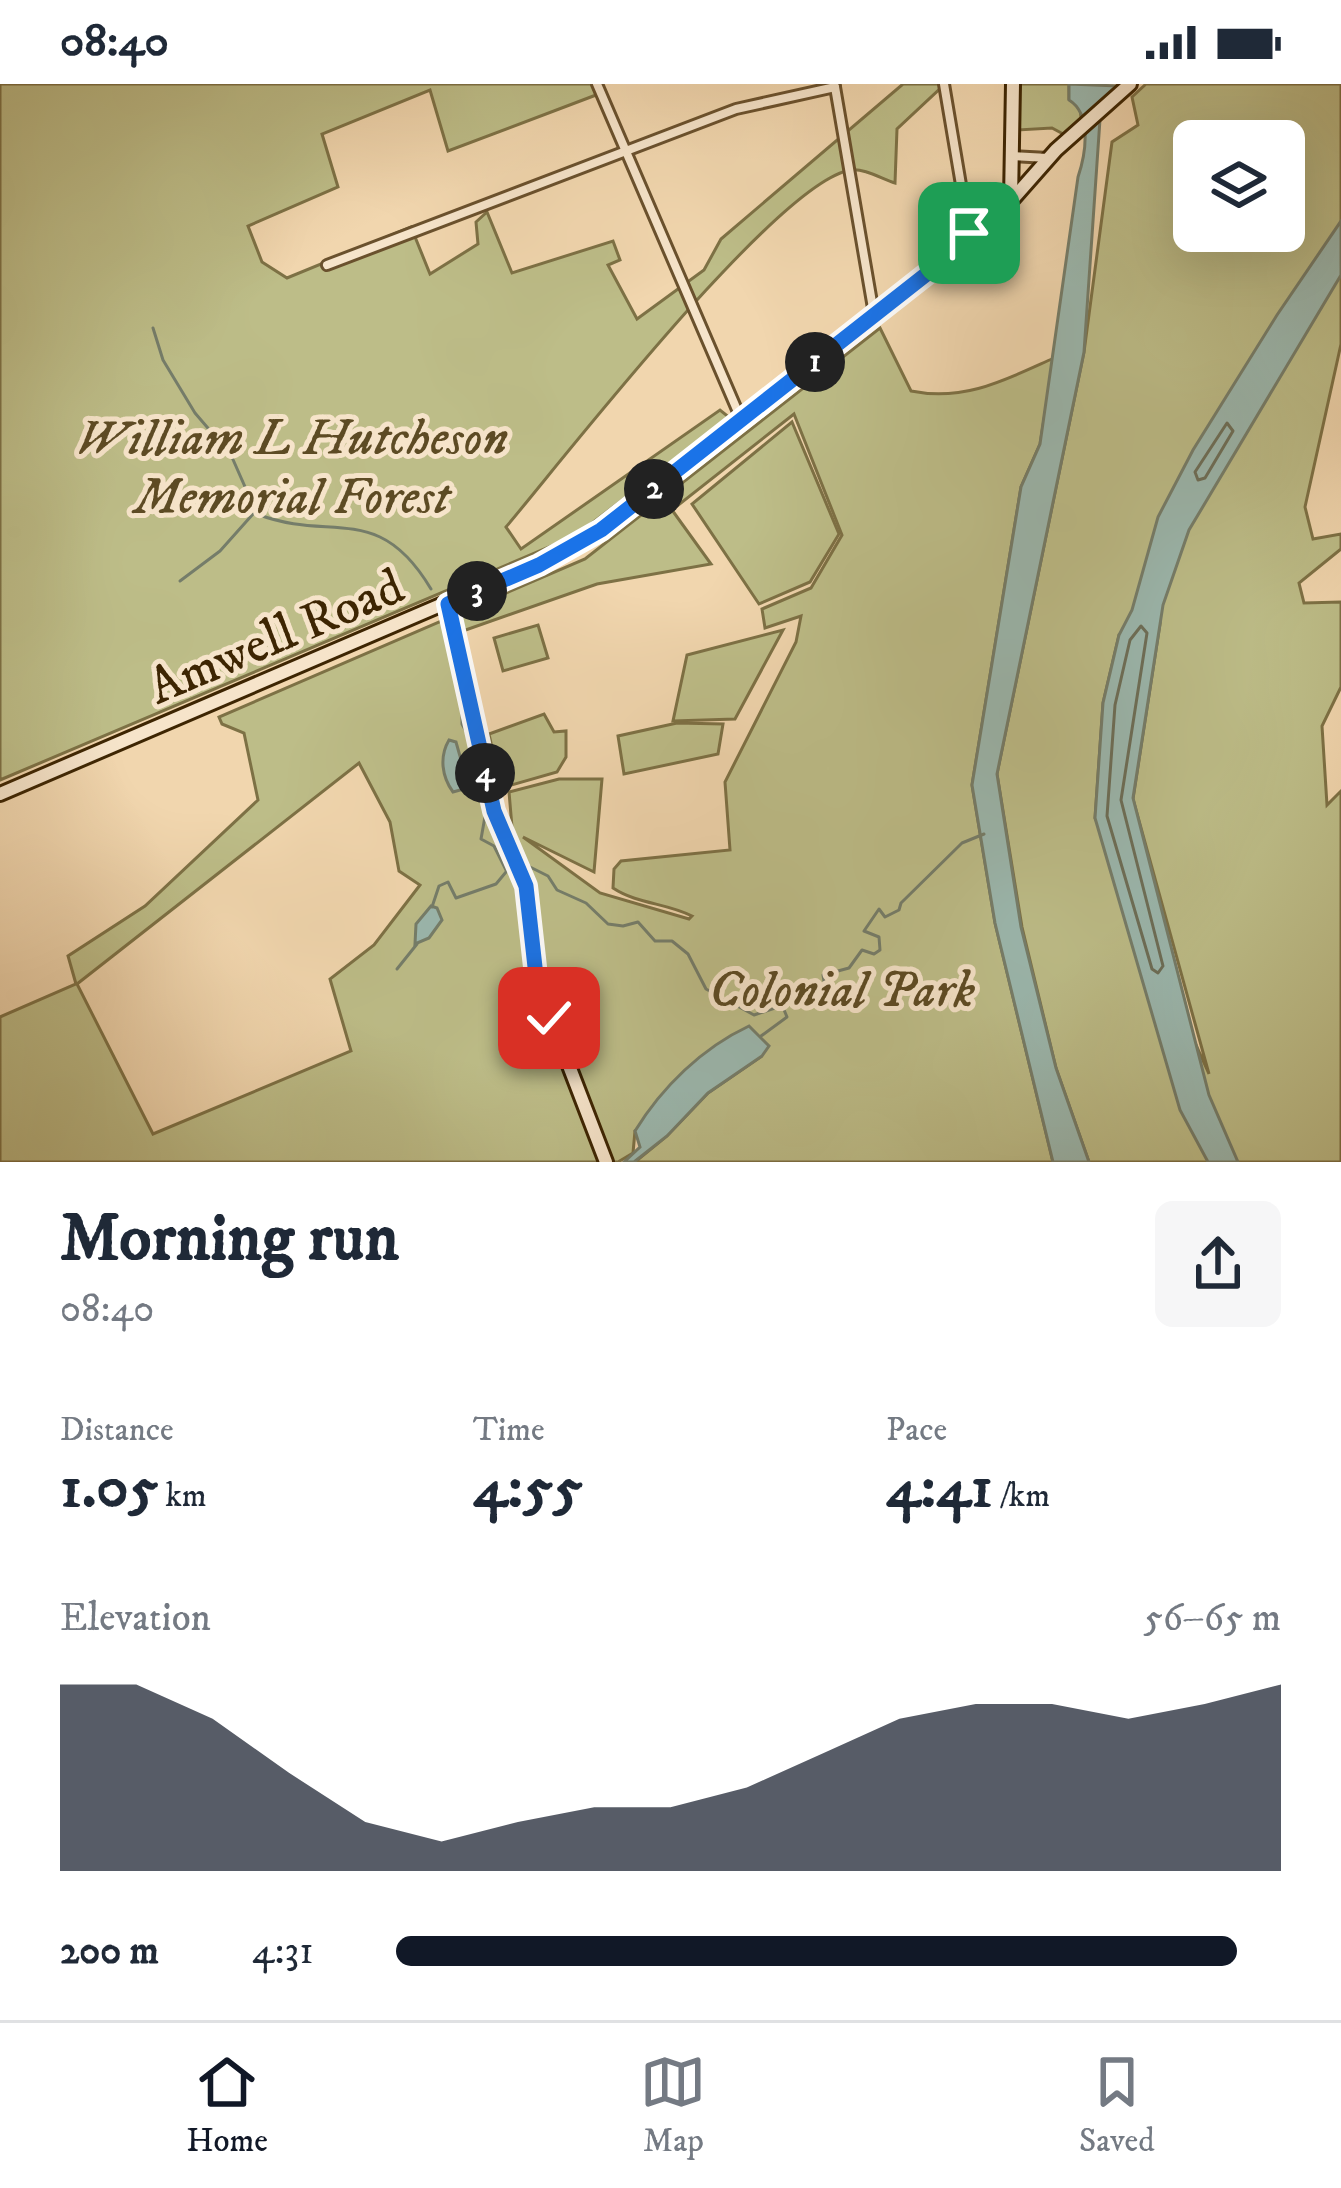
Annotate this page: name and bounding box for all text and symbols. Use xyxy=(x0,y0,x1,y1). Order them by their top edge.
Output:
text: 08:40 xyxy=(60,14,169,70)
map controls xyxy=(1173,120,1305,252)
button: layers xyxy=(1173,120,1305,252)
pin xyxy=(918,182,1020,284)
icon: arrive xyxy=(936,200,1002,266)
pin: 1 xyxy=(785,332,845,392)
text: 1 xyxy=(809,341,821,382)
park label: William L Hutcheson Memorial Forest xyxy=(76,407,508,530)
pin: 2 xyxy=(624,459,684,519)
text: 2 xyxy=(646,468,662,509)
street label: Amwell Road xyxy=(139,555,414,720)
pin: 3 xyxy=(447,561,507,621)
text: 3 xyxy=(471,570,483,611)
pin: 4 xyxy=(455,743,515,803)
text: 4 xyxy=(476,752,495,793)
park label: Colonial Park xyxy=(709,959,976,1023)
pin xyxy=(498,967,600,1069)
icon: check xyxy=(516,985,582,1051)
text: Morning run xyxy=(60,1199,399,1281)
button: share xyxy=(1155,1201,1281,1327)
text: 08:40 xyxy=(60,1285,154,1334)
text: Distance xyxy=(60,1410,174,1451)
text: Time xyxy=(473,1410,545,1451)
text: Pace xyxy=(886,1410,947,1451)
text: 1.05 xyxy=(60,1451,158,1526)
text: 4:55 xyxy=(473,1451,583,1526)
text: 4:41 xyxy=(886,1451,993,1526)
text: km xyxy=(158,1476,207,1517)
text: /km xyxy=(993,1476,1050,1517)
text: Elevation xyxy=(60,1594,211,1643)
text: 56–65 m xyxy=(1143,1594,1281,1643)
text: 200 m xyxy=(60,1927,159,1976)
text: 4:31 xyxy=(252,1927,314,1976)
tab: Home xyxy=(186,2049,268,2162)
tab: Map xyxy=(640,2049,706,2162)
tab: Saved xyxy=(1079,2049,1155,2162)

